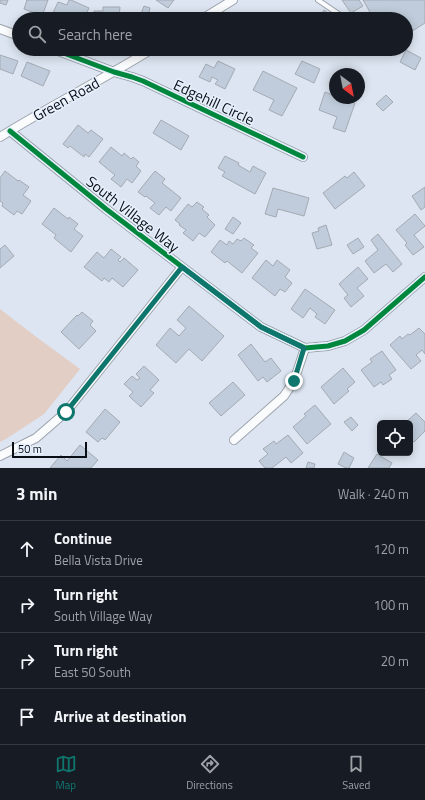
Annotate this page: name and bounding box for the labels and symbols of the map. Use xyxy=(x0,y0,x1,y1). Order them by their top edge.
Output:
north arrow xyxy=(329,68,365,104)
street label: Green Road xyxy=(28,71,104,127)
street label: Edgehill Circle xyxy=(170,73,258,131)
street label: South Village Way xyxy=(81,170,185,258)
route end xyxy=(285,372,303,390)
route start xyxy=(57,403,75,421)
scale bar xyxy=(12,440,87,459)

